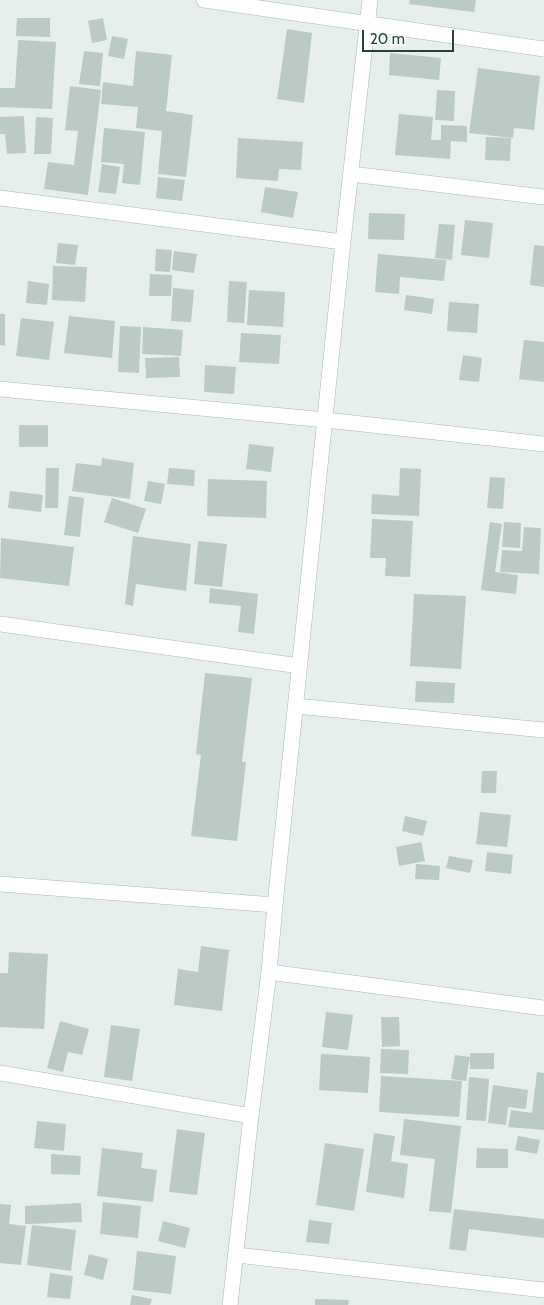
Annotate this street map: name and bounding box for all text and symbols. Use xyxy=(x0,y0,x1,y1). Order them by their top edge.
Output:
scale bar xyxy=(364,20,456,52)
text: 20 m xyxy=(370,30,405,48)

